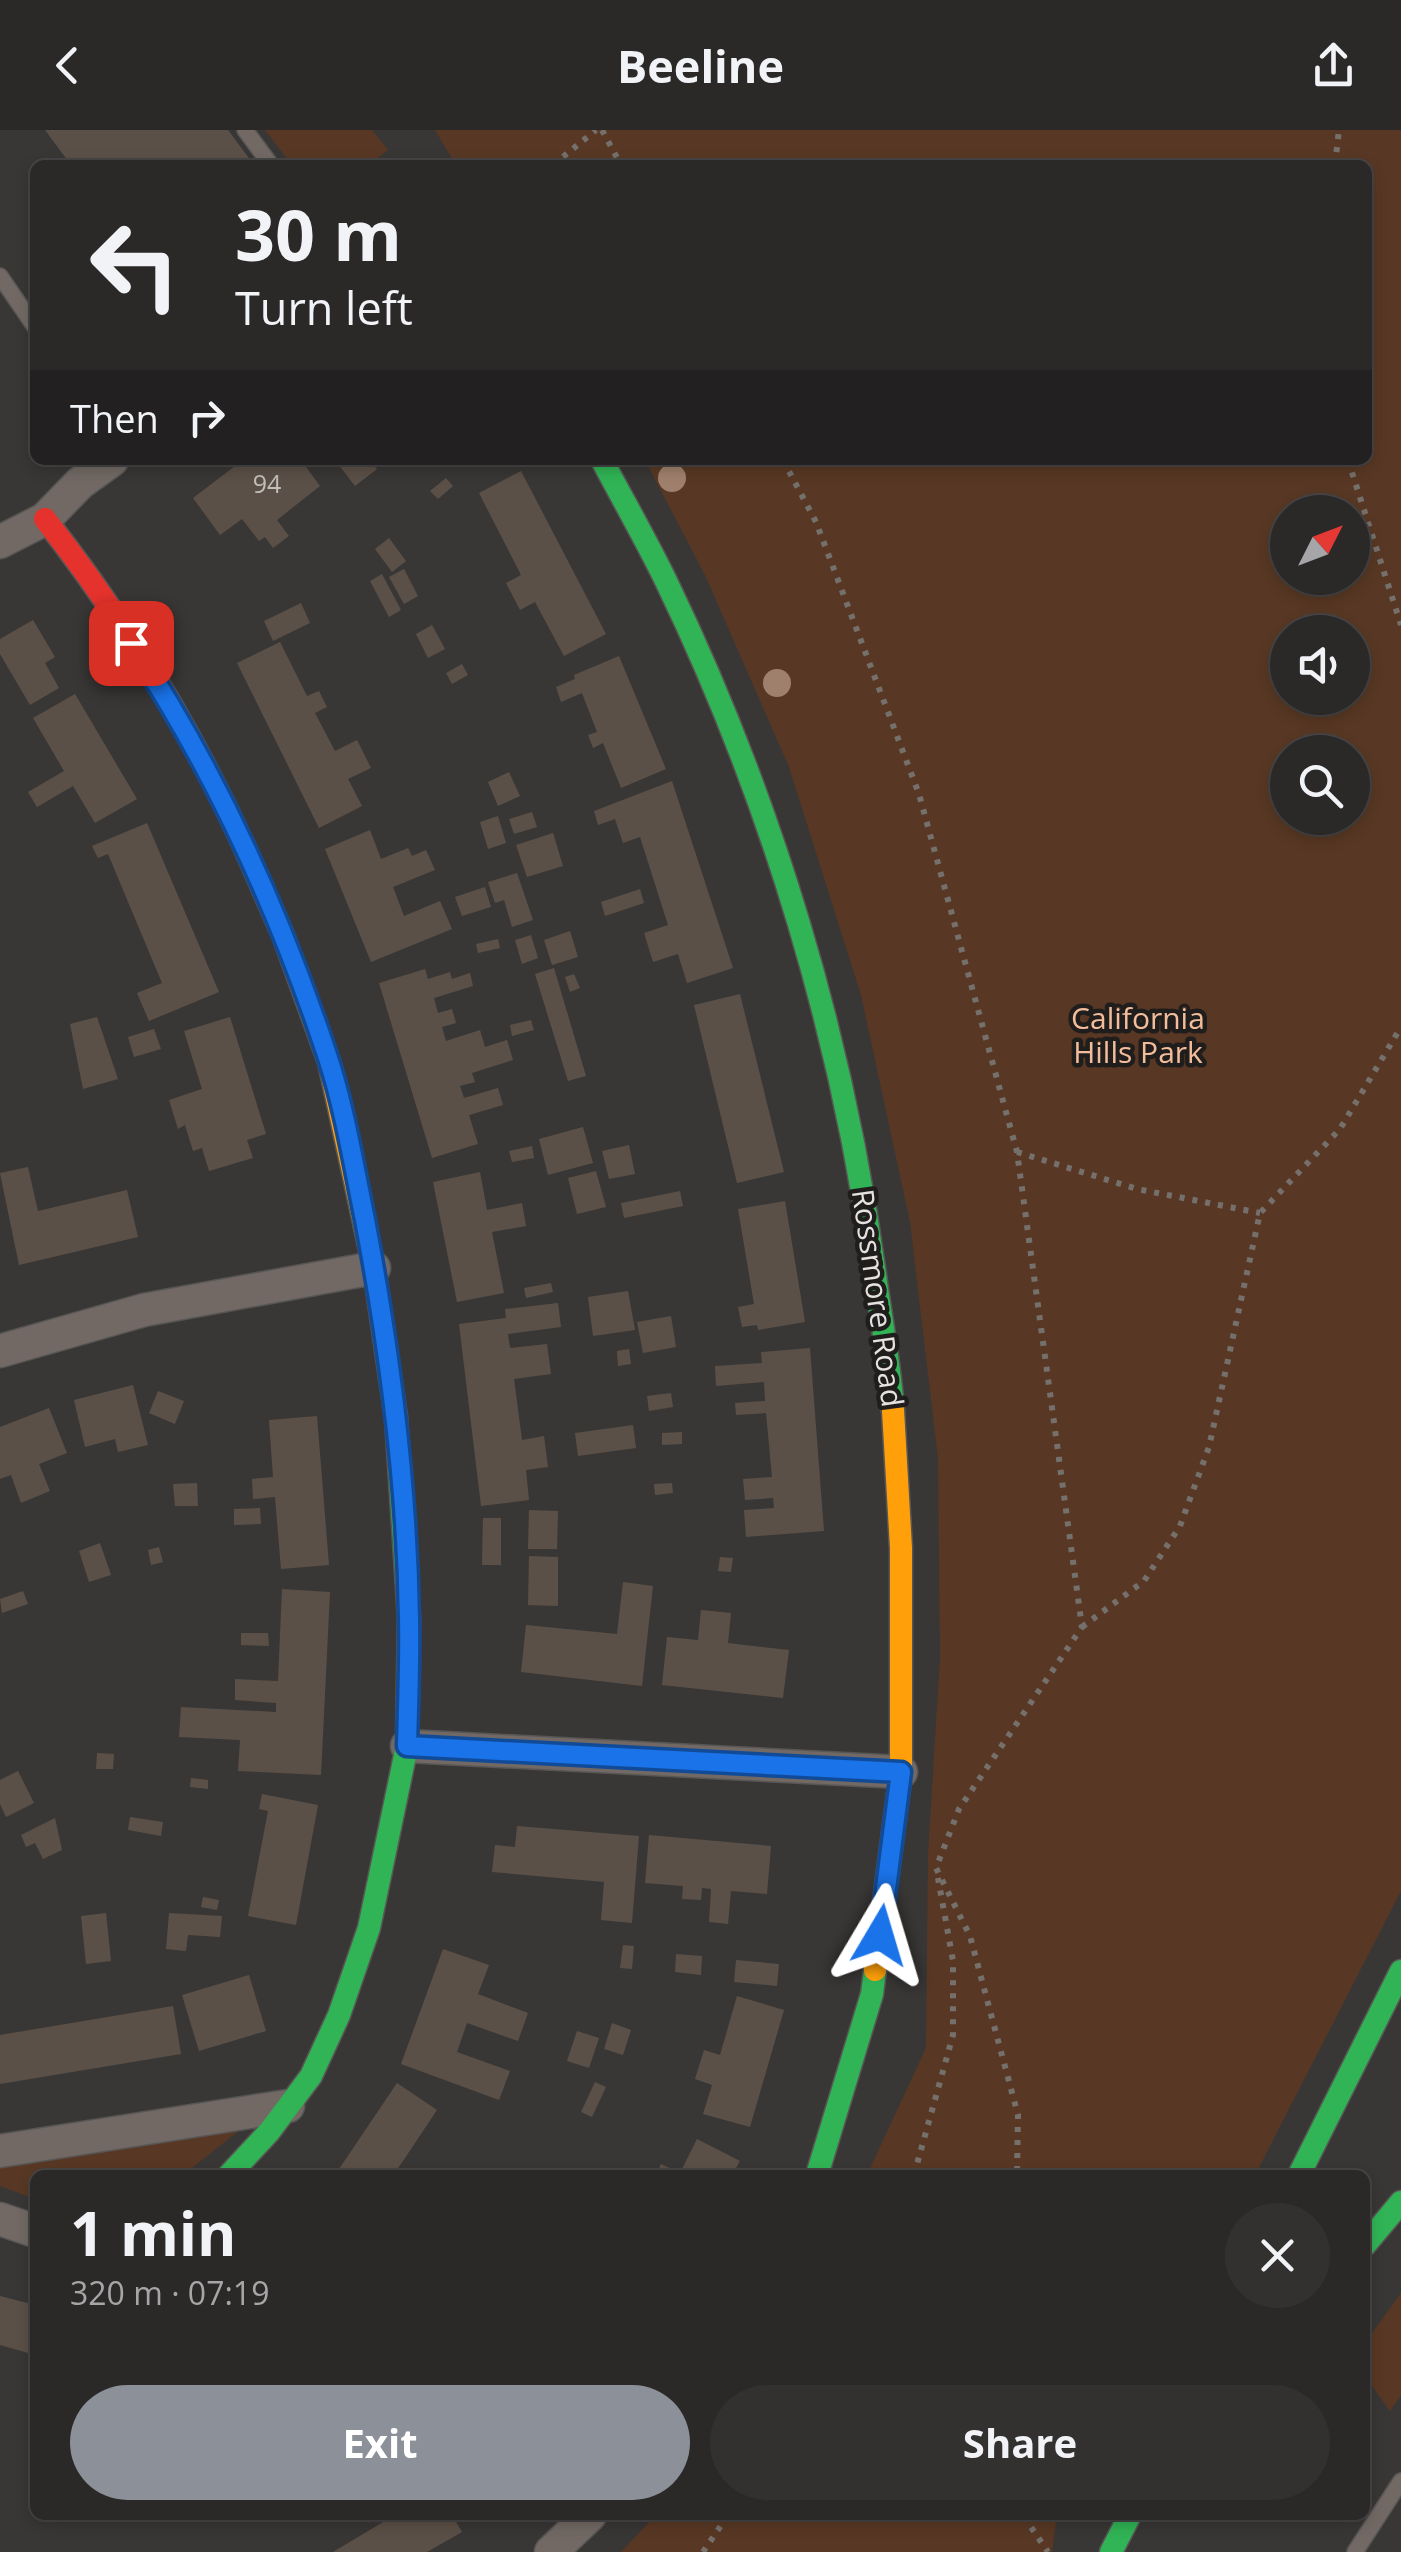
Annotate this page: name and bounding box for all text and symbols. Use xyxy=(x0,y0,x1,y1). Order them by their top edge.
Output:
text: Beeline xyxy=(617,35,784,96)
icon: back xyxy=(40,38,95,93)
icon: share xyxy=(1306,38,1361,93)
text: 30 m xyxy=(235,186,402,282)
icon: left xyxy=(70,200,200,330)
text: Turn left xyxy=(235,277,413,338)
icon: right xyxy=(179,390,234,445)
text: Then xyxy=(70,392,159,444)
house number: 94 xyxy=(253,466,281,500)
north arrow xyxy=(1270,495,1370,595)
map controls xyxy=(1270,495,1370,835)
pin xyxy=(89,601,174,686)
button: sound xyxy=(1270,615,1370,715)
icon: arrive xyxy=(104,616,159,671)
button: search xyxy=(1270,735,1370,835)
park label: California Hills Park xyxy=(1071,997,1205,1072)
street label: Rossmore Road xyxy=(843,1186,914,1409)
position arrow xyxy=(828,1883,932,1987)
text: 1 min xyxy=(70,2192,237,2274)
button: close xyxy=(1225,2203,1330,2308)
text: 320 m · 07:19 xyxy=(70,2271,269,2314)
button: Exit xyxy=(70,2385,690,2500)
button: Share xyxy=(710,2385,1330,2500)

